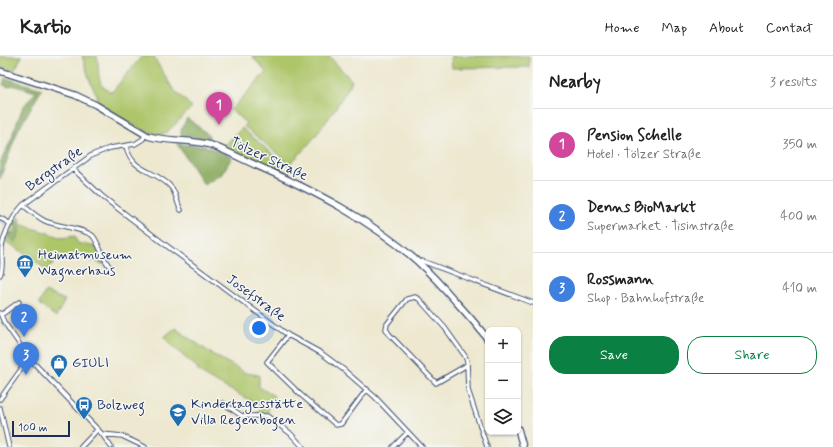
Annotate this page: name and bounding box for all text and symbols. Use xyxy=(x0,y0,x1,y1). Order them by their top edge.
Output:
text: Kartio xyxy=(20,15,71,40)
text: Home xyxy=(605,19,639,37)
text: Map xyxy=(661,19,687,37)
text: About xyxy=(709,19,744,37)
text: Contact xyxy=(766,19,813,37)
text: Nearby xyxy=(549,71,601,93)
text: 3 results xyxy=(770,74,817,91)
pin: 1 xyxy=(206,92,232,125)
text: Pension Schelle xyxy=(587,126,682,146)
street label: Tölzer Straße xyxy=(227,133,311,185)
text: 1 xyxy=(559,136,565,153)
text: 350 m xyxy=(783,136,817,153)
street label: Bergstraße xyxy=(22,142,87,196)
text: Hotel · Tölzer Straße xyxy=(587,146,701,163)
text: Denns BioMarkt xyxy=(587,198,696,218)
text: 2 xyxy=(559,208,565,225)
text: 400 m xyxy=(780,208,817,225)
text: Supermarket · Tisinstraße xyxy=(587,218,734,235)
place label: Heimatmuseum Wagnerhaus xyxy=(38,246,132,282)
museum icon: Heimatmuseum Wagnerhaus xyxy=(15,253,35,278)
text: Rossmann xyxy=(587,270,654,290)
street label: Josefstraße xyxy=(223,271,289,326)
text: 3 xyxy=(559,280,565,297)
text: 410 m xyxy=(782,280,817,297)
text: Shop · Bahnhofstraße xyxy=(587,290,704,307)
pin: 2 xyxy=(11,304,37,337)
your location xyxy=(249,318,269,338)
map controls xyxy=(485,327,521,435)
button: + xyxy=(485,327,521,363)
button: Save xyxy=(549,336,679,374)
button: Share xyxy=(687,336,817,374)
pin: 3 xyxy=(13,342,39,375)
shop icon: GIULI xyxy=(49,353,69,378)
place label: GIULI xyxy=(72,354,109,372)
button: − xyxy=(485,363,521,399)
bus stop icon: Bolzweg xyxy=(74,395,94,420)
place label: Kindertagesstätte Villa Regenbogen xyxy=(191,395,303,431)
place label: Bolzweg xyxy=(97,396,145,416)
button: layers xyxy=(485,399,521,435)
school or university icon: Kindertagesstätte Villa Regenbogen xyxy=(168,402,188,427)
scale bar xyxy=(12,419,70,438)
text: 100 m xyxy=(18,421,48,435)

